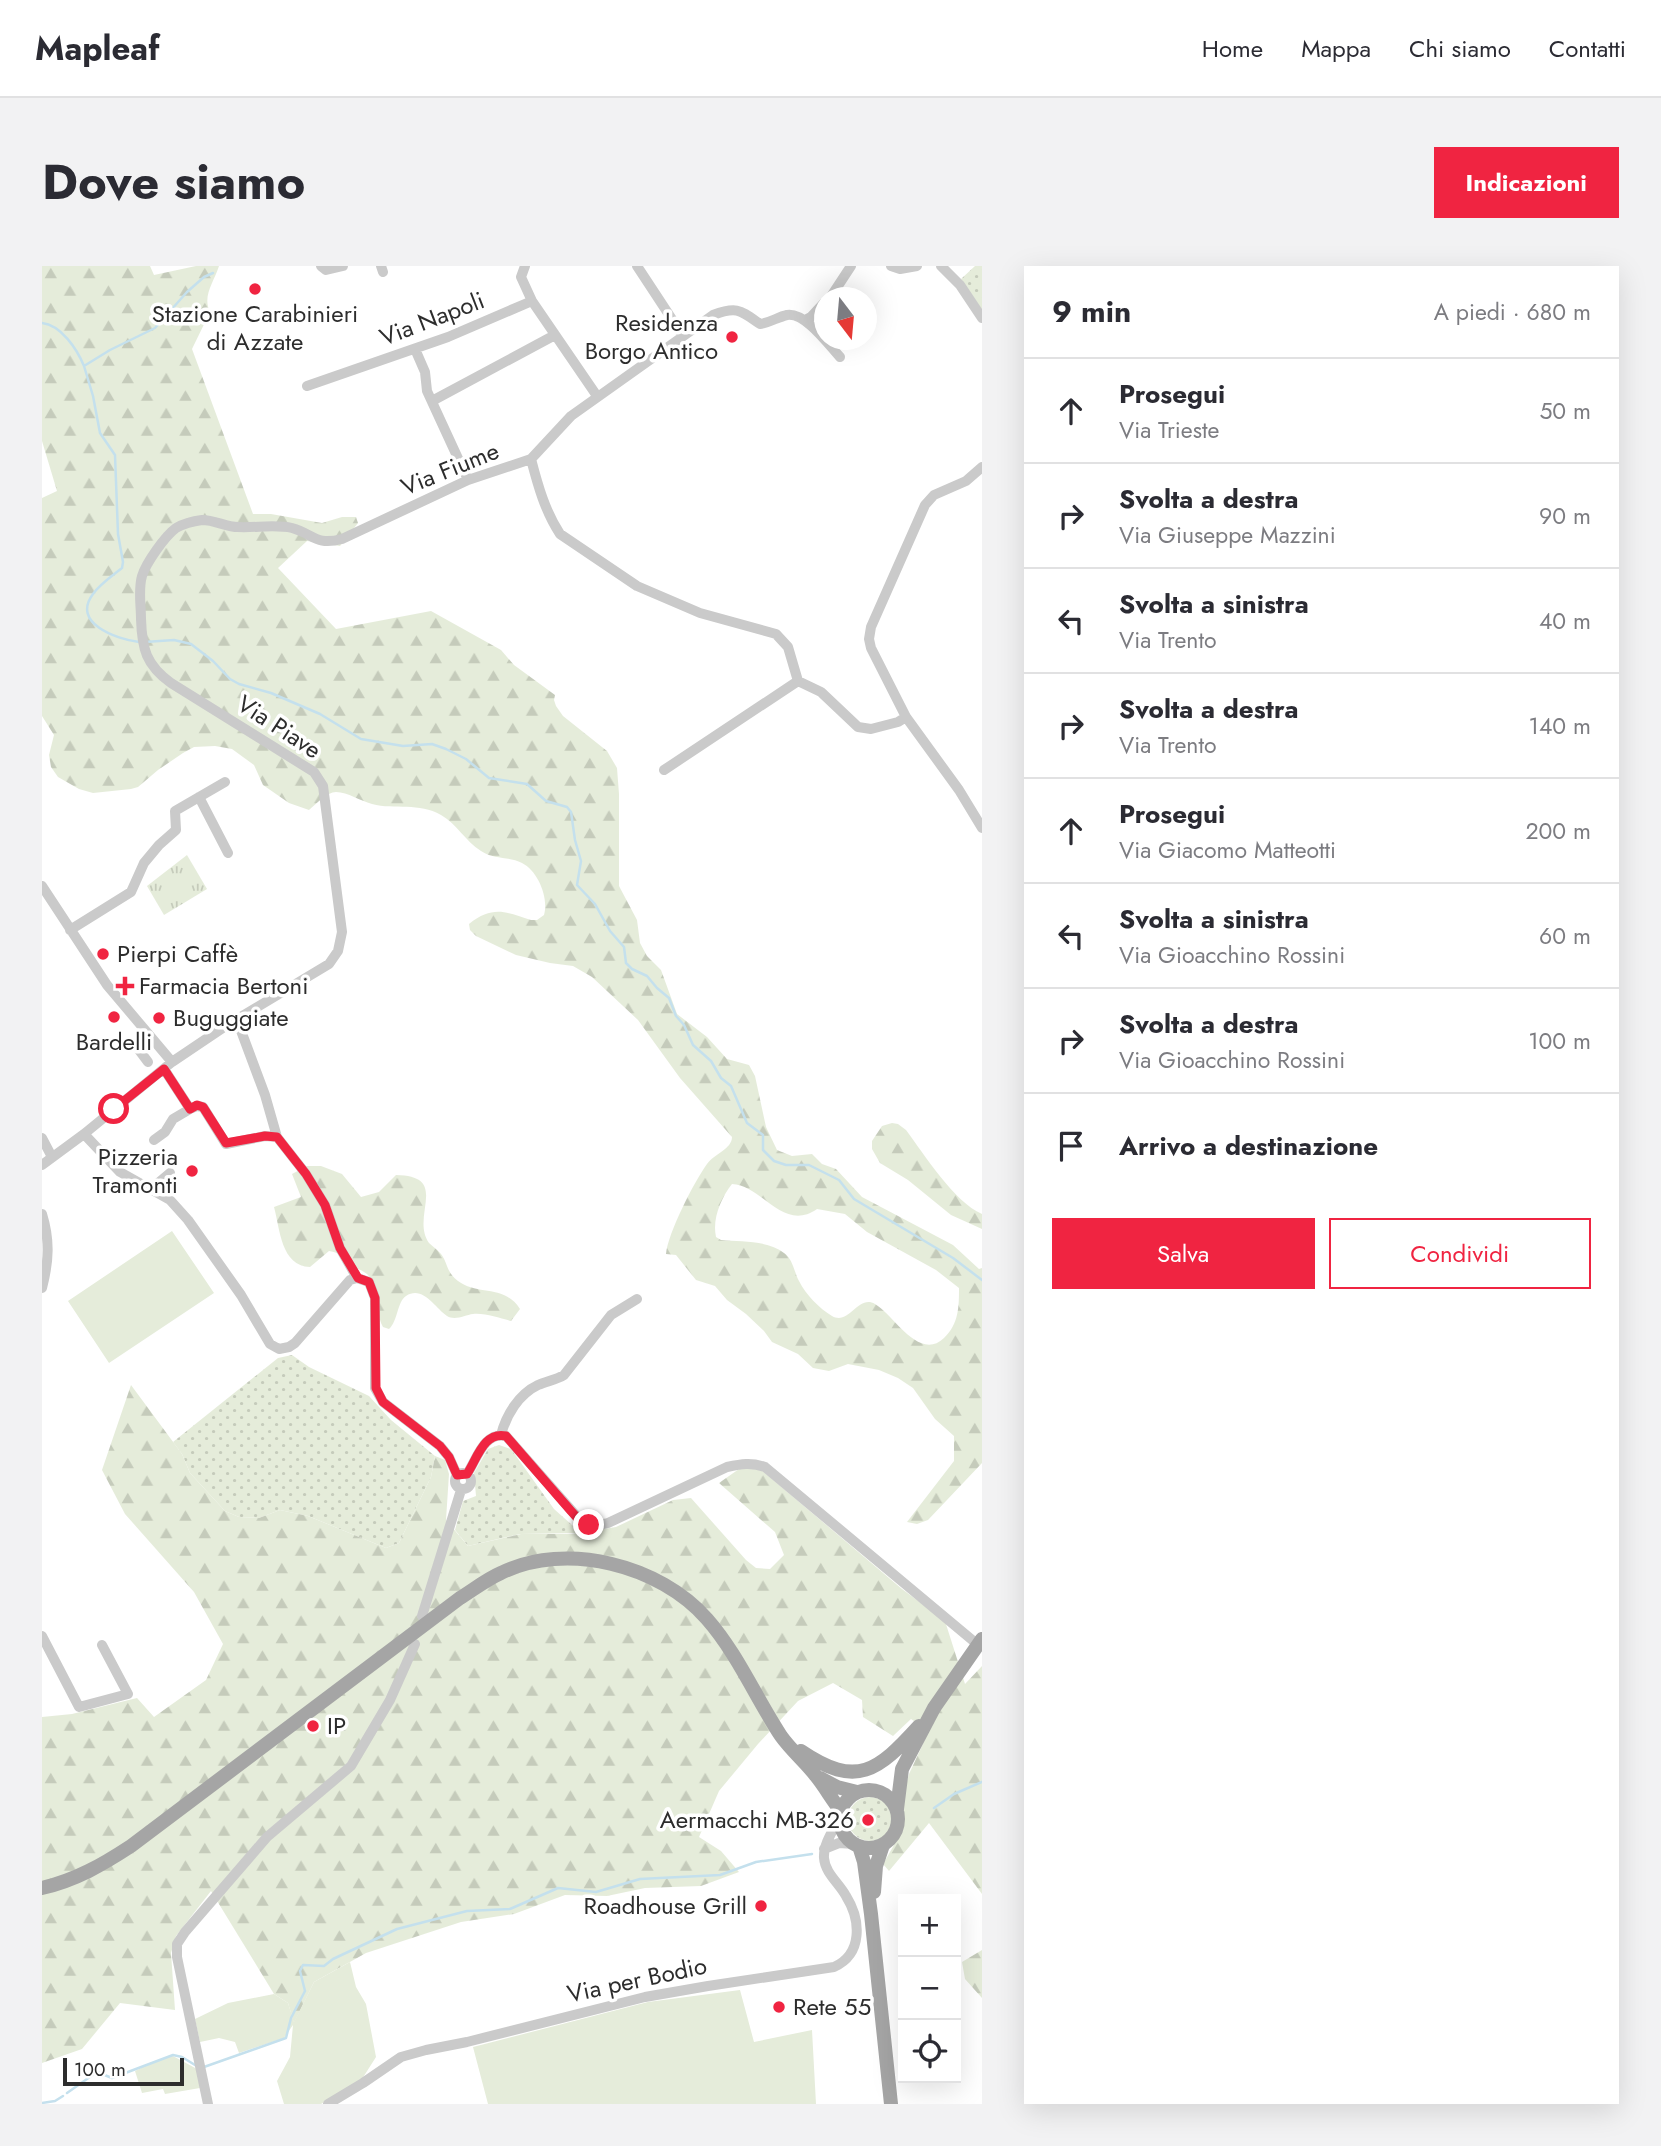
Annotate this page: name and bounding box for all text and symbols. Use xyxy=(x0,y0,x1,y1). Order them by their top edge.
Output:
text: Mapleaf xyxy=(35,25,160,72)
text: Home xyxy=(1202,31,1263,66)
text: Mappa xyxy=(1301,31,1371,66)
text: Chi siamo xyxy=(1409,31,1511,66)
text: Contatti xyxy=(1549,31,1626,66)
text: Dove siamo xyxy=(42,147,305,217)
button: Indicazioni xyxy=(1434,147,1619,218)
marker: Stazione Carabinieri di Azzate xyxy=(247,281,263,297)
street label: Via Napoli xyxy=(374,283,489,354)
north arrow xyxy=(814,287,877,350)
text: 9 min xyxy=(1052,290,1131,333)
text: A piedi · 680 m xyxy=(1434,295,1591,329)
place label: Stazione Carabinieri di Azzate xyxy=(152,296,358,359)
place label: Residenza Borgo Antico xyxy=(585,305,718,368)
marker: Residenza Borgo Antico xyxy=(724,329,740,345)
text: Prosegui xyxy=(1119,375,1225,413)
icon: ahead xyxy=(1052,392,1090,430)
text: 50 m xyxy=(1539,394,1591,428)
text: Via Trieste xyxy=(1119,413,1219,447)
street label: Via Fiume xyxy=(396,433,504,504)
text: Svolta a destra xyxy=(1119,480,1299,518)
icon: right xyxy=(1052,497,1090,535)
text: 90 m xyxy=(1539,499,1591,533)
text: Via Giuseppe Mazzini xyxy=(1119,518,1336,552)
text: Svolta a sinistra xyxy=(1119,585,1309,623)
icon: left xyxy=(1052,602,1090,640)
text: 40 m xyxy=(1539,604,1591,638)
text: Via Trento xyxy=(1119,623,1217,657)
street label: Via Piave xyxy=(230,686,328,767)
text: Svolta a destra xyxy=(1119,690,1299,728)
icon: right xyxy=(1052,707,1090,745)
text: 140 m xyxy=(1529,709,1591,743)
text: Via Trento xyxy=(1119,728,1217,762)
text: Prosegui xyxy=(1119,795,1225,833)
icon: ahead xyxy=(1052,812,1090,850)
text: 200 m xyxy=(1525,814,1591,848)
text: Via Giacomo Matteotti xyxy=(1119,833,1336,867)
text: Svolta a sinistra xyxy=(1119,900,1309,938)
icon: left xyxy=(1052,917,1090,955)
text: 60 m xyxy=(1539,919,1591,953)
place label: Pierpi Caffè xyxy=(117,936,238,971)
text: Via Gioacchino Rossini xyxy=(1119,938,1345,972)
marker: Pierpi Caffè xyxy=(95,946,111,962)
place label: Farmacia Bertoni xyxy=(139,968,308,1003)
marker: Farmacia Bertoni xyxy=(117,978,133,994)
place label: Buguggiate xyxy=(173,1000,289,1035)
text: Svolta a destra xyxy=(1119,1005,1299,1043)
marker: Bardelli xyxy=(106,1009,122,1025)
marker: Buguggiate xyxy=(151,1010,167,1026)
icon: right xyxy=(1052,1022,1090,1060)
place label: Bardelli xyxy=(76,1024,152,1059)
text: 100 m xyxy=(1528,1024,1591,1058)
text: Via Gioacchino Rossini xyxy=(1119,1043,1345,1077)
route start xyxy=(98,1093,129,1124)
icon: arrive xyxy=(1052,1127,1090,1165)
text: Arrivo a destinazione xyxy=(1119,1127,1378,1165)
place label: Pizzeria Tramonti xyxy=(93,1139,178,1202)
marker: Pizzeria Tramonti xyxy=(184,1163,200,1179)
button: Salva xyxy=(1052,1218,1315,1289)
button: Condividi xyxy=(1329,1218,1591,1289)
route end xyxy=(573,1509,604,1540)
place label: IP xyxy=(327,1708,346,1743)
marker: IP xyxy=(305,1718,321,1734)
place label: Aermacchi MB-326 xyxy=(660,1802,854,1837)
marker: Aermacchi MB-326 xyxy=(860,1812,876,1828)
place label: Roadhouse Grill xyxy=(584,1888,747,1923)
map controls xyxy=(898,1894,961,2083)
button: + xyxy=(898,1894,961,1957)
marker: Roadhouse Grill xyxy=(753,1898,769,1914)
street label: Via per Bodio xyxy=(564,1948,710,2011)
button: − xyxy=(898,1957,961,2020)
place label: Rete 55 xyxy=(793,1989,871,2024)
marker: Rete 55 xyxy=(771,1999,787,2015)
button: locate xyxy=(898,2020,961,2083)
scale bar xyxy=(63,2055,184,2087)
text: 100 m xyxy=(74,2056,126,2083)

